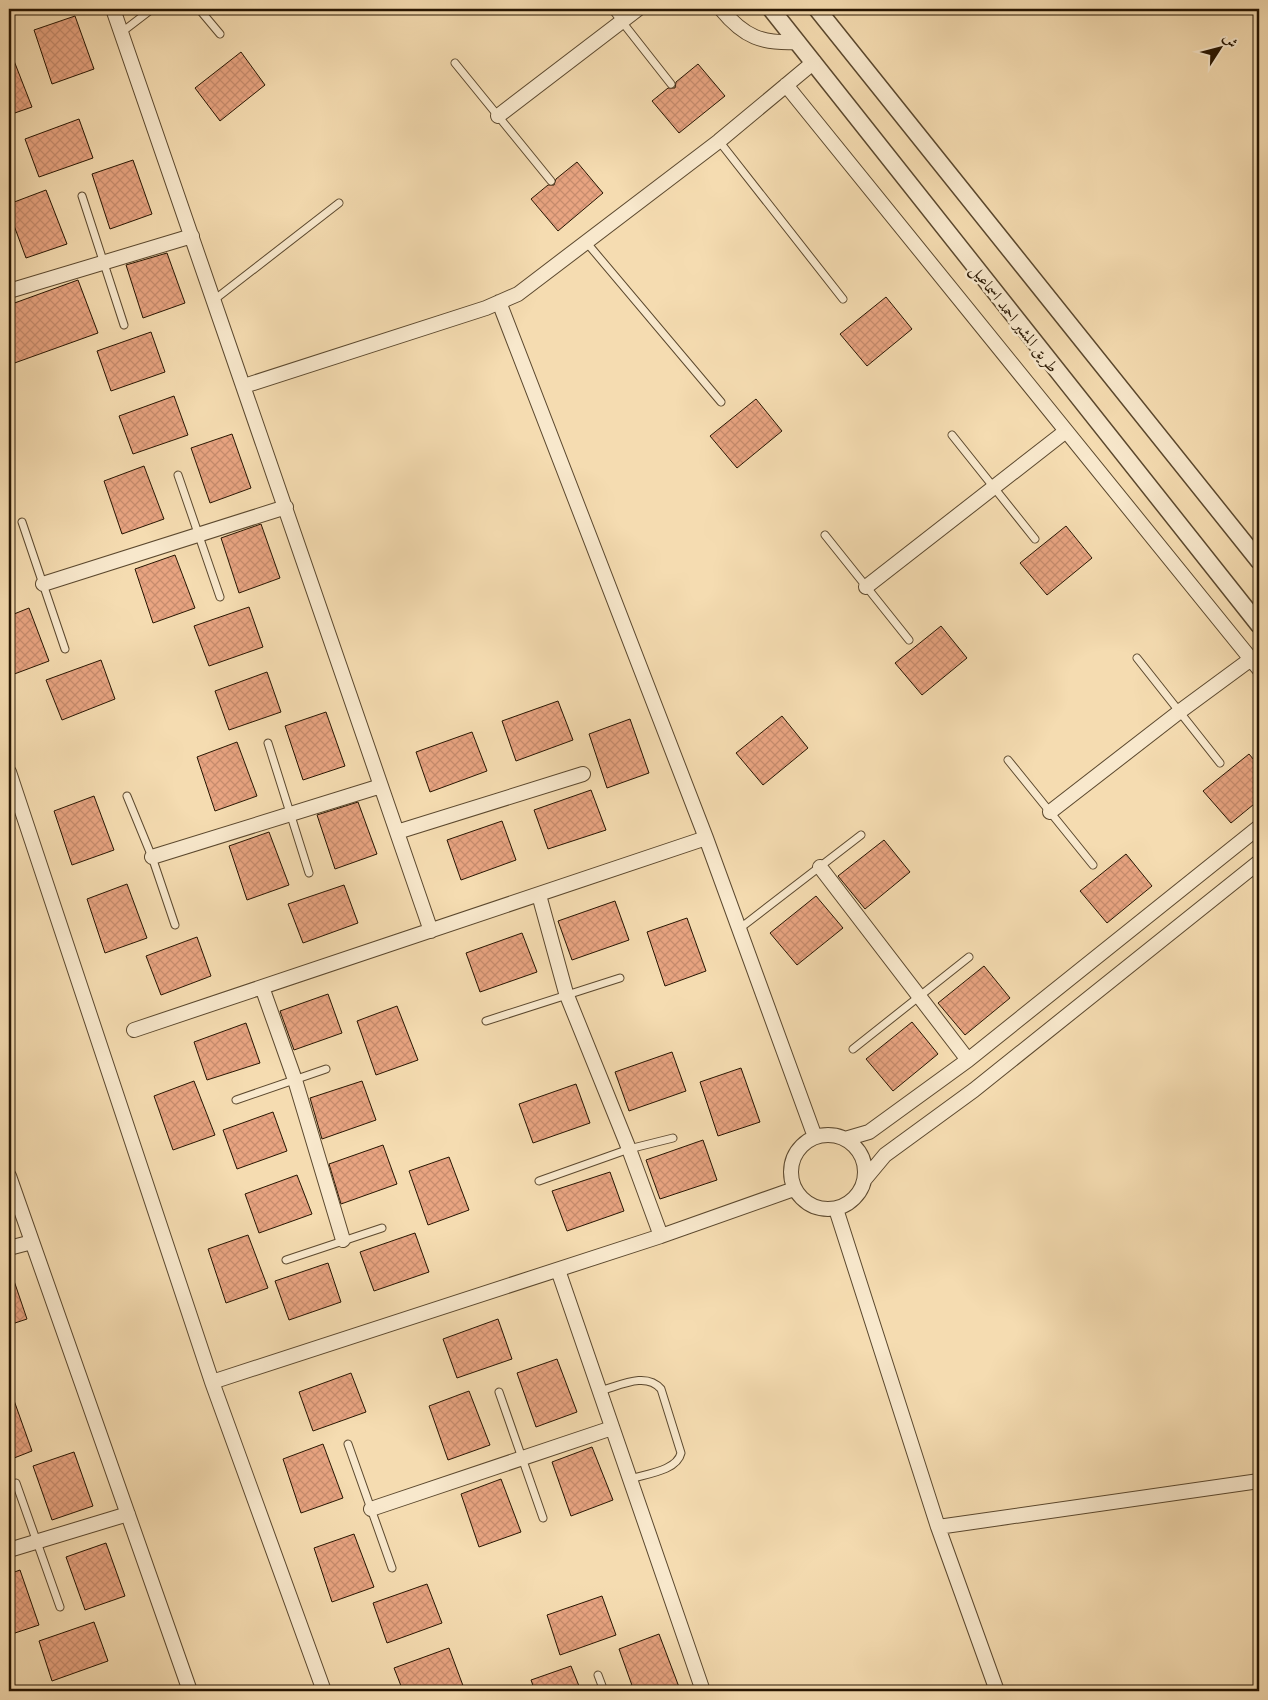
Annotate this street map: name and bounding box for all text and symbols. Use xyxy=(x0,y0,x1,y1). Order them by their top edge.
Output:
north arrow xyxy=(1196,22,1246,72)
text: ش xyxy=(1219,29,1242,51)
street label: طريق المشير احمد اسماعيل xyxy=(965,260,1063,377)

